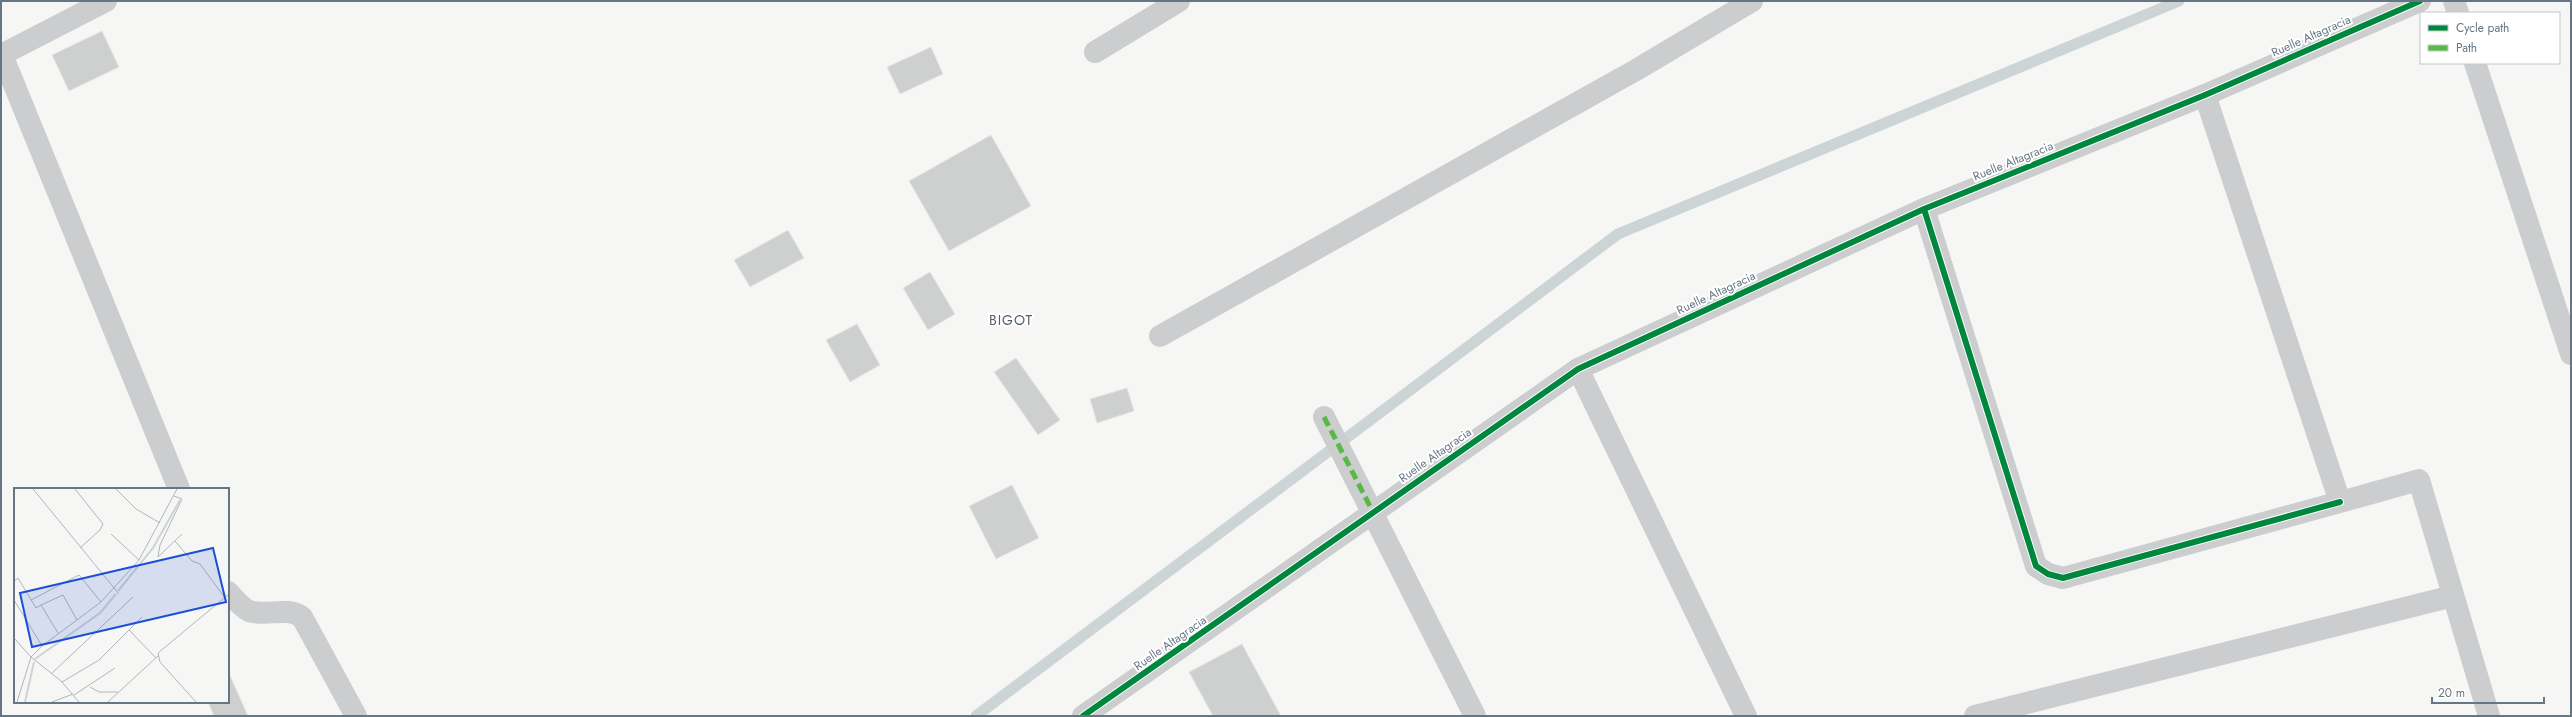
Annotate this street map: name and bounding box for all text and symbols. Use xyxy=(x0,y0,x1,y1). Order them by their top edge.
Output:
street label: Ruelle Altagracia xyxy=(2268,10,2354,62)
legend xyxy=(2420,12,2560,64)
text: Cycle path xyxy=(2456,19,2509,37)
text: Path xyxy=(2456,39,2477,57)
street label: Ruelle Altagracia xyxy=(1970,137,2056,185)
street label: Ruelle Altagracia xyxy=(1674,267,1759,319)
district label: BIGOT xyxy=(989,310,1033,330)
street label: Ruelle Altagracia xyxy=(1395,423,1475,487)
inset map xyxy=(14,488,229,703)
street label: Ruelle Altagracia xyxy=(1130,611,1210,675)
scale bar xyxy=(2432,679,2544,705)
text: 20 m xyxy=(2438,684,2465,702)

